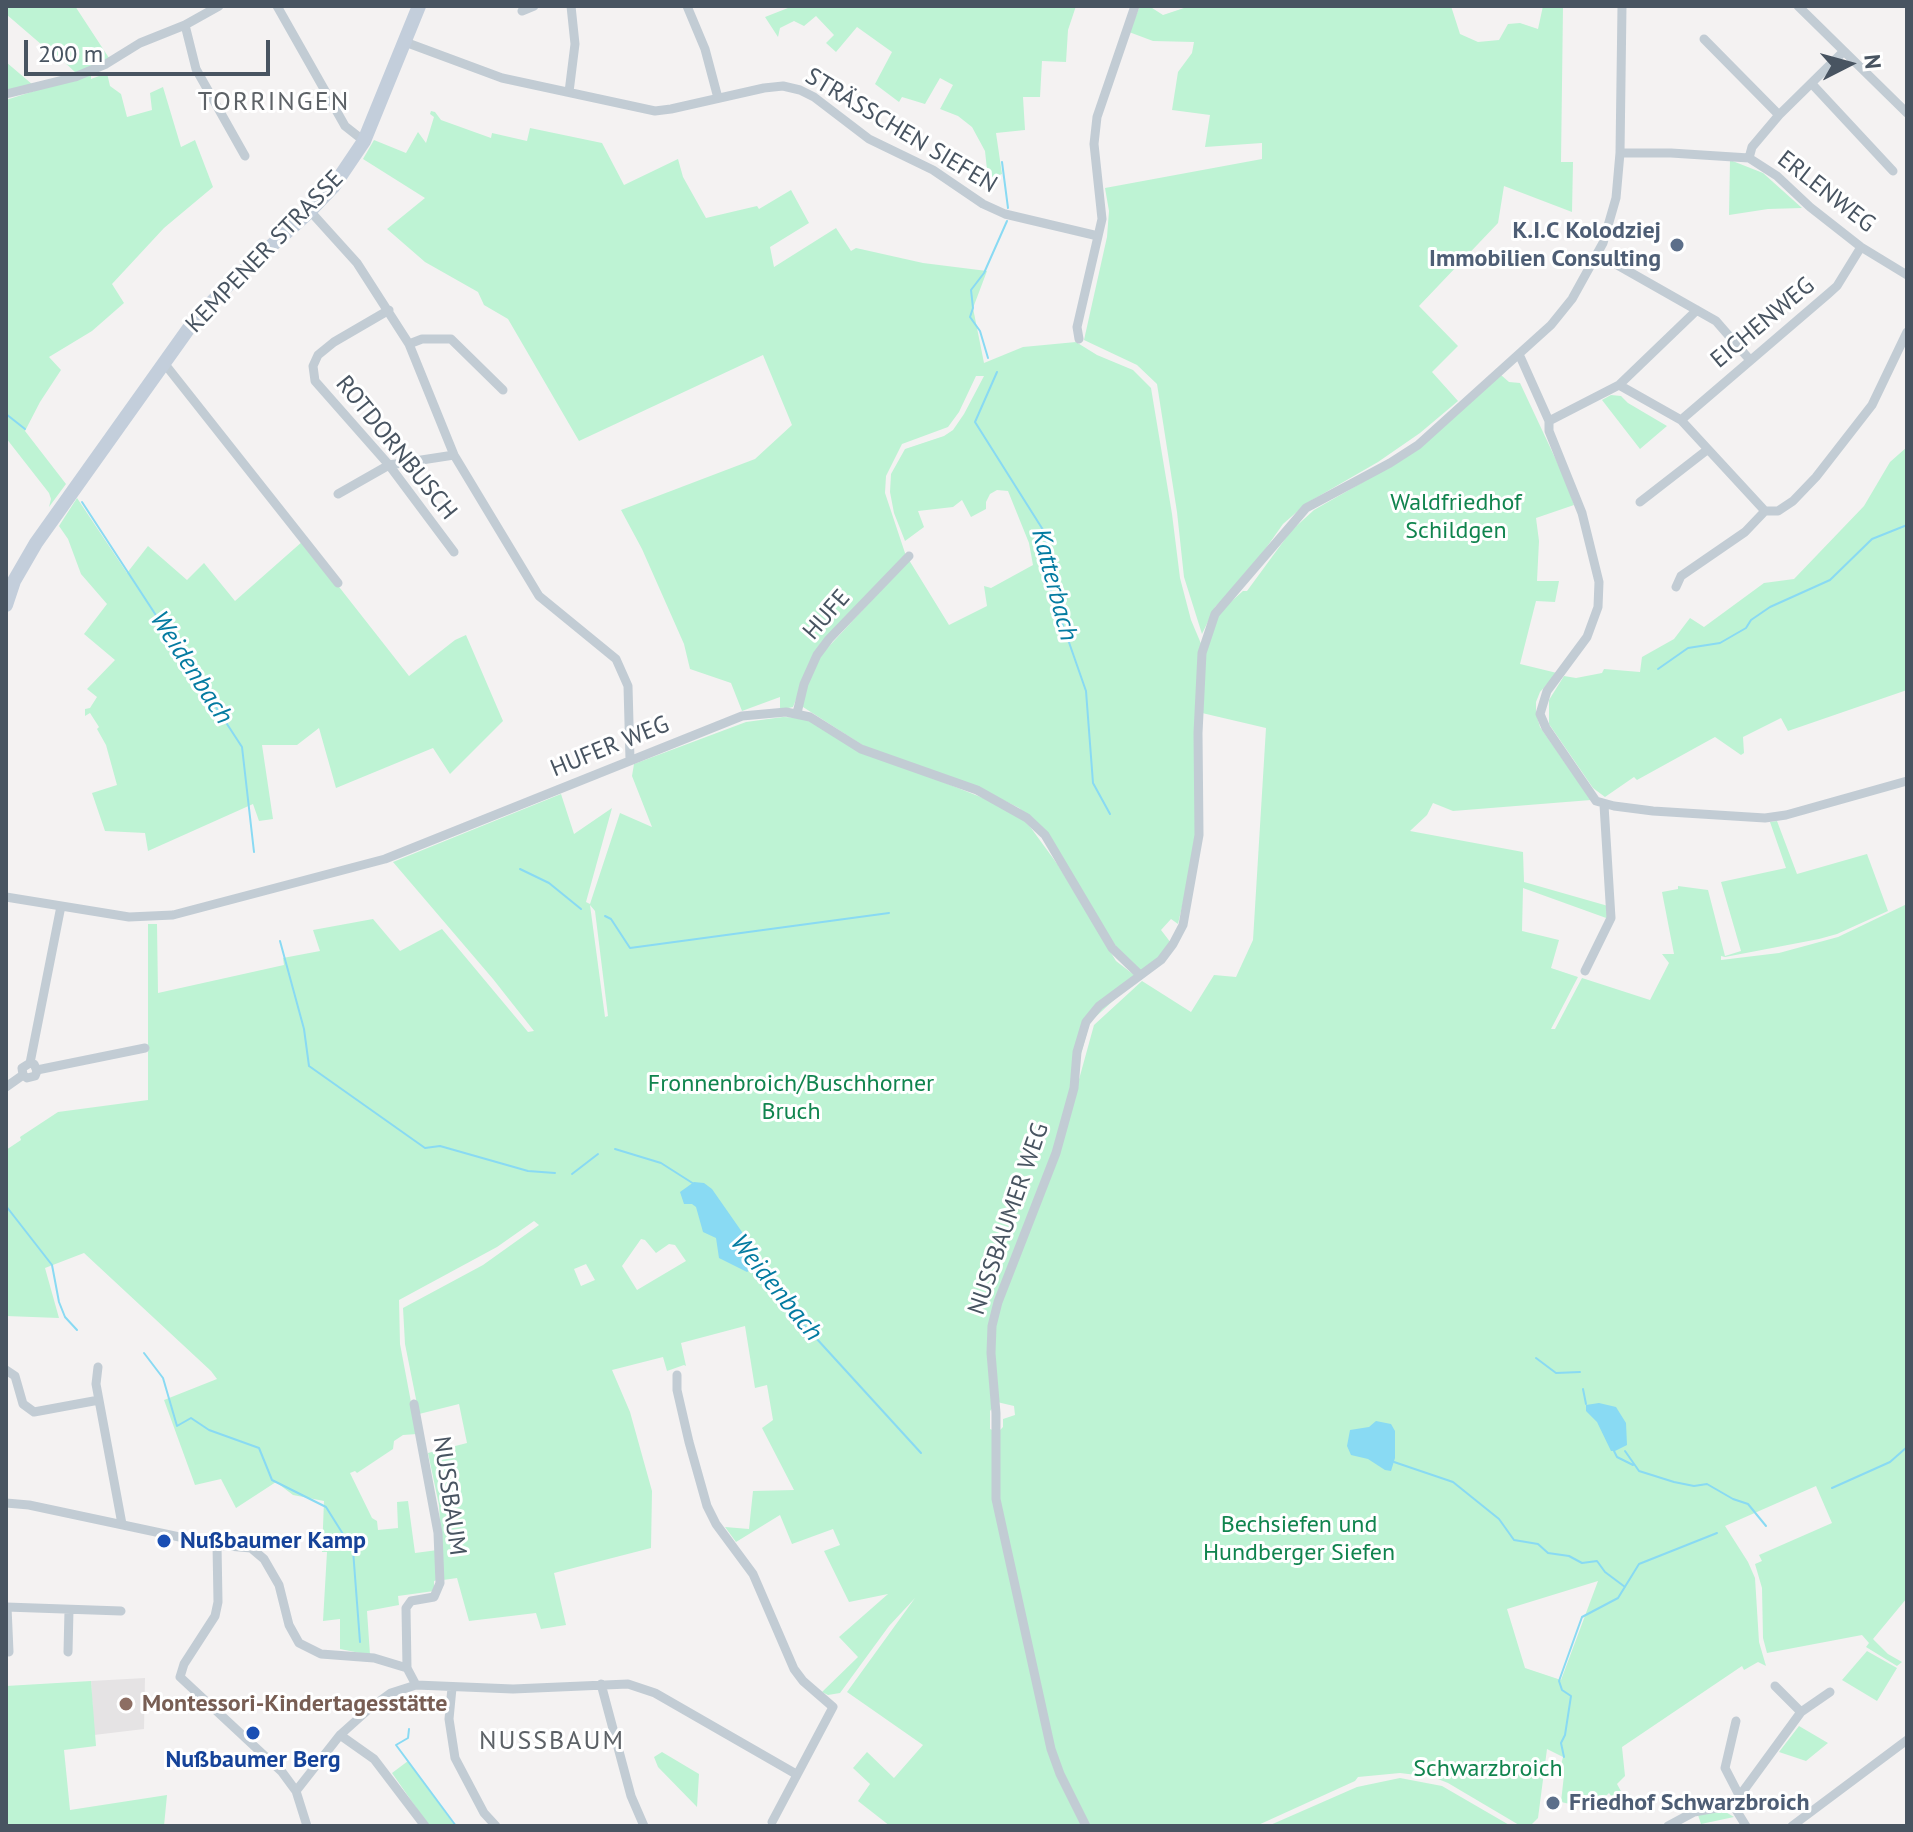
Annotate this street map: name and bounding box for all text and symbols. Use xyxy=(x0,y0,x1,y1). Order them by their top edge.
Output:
scale bar xyxy=(28,24,274,74)
north arrow xyxy=(1809,24,1889,104)
text: 200 m xyxy=(38,38,103,69)
text: N xyxy=(1858,53,1888,70)
street label: STRÄSSCHEN SIEFEN xyxy=(800,62,1002,200)
district label: TORRINGEN xyxy=(198,87,350,119)
street label: ERLENWEG xyxy=(1771,145,1881,239)
street label: KEMPENER STRASSE xyxy=(180,165,350,339)
place label: K.I.C Kolodziej Immobilien Consulting xyxy=(1429,217,1661,273)
marker: K.I.C Kolodziej Immobilien Consulting xyxy=(1668,236,1686,254)
street label: EICHENWEG xyxy=(1705,271,1821,375)
street label: ROTDORNBUSCH xyxy=(329,370,463,526)
park label: Waldfriedhof Schildgen xyxy=(1390,489,1522,545)
water label: Katterbach xyxy=(1024,526,1084,644)
street label: HUFE xyxy=(797,584,857,646)
water label: Weidenbach xyxy=(143,606,239,730)
street label: HUFER WEG xyxy=(547,710,673,784)
park label: Fronnenbroich/Buschhorner Bruch xyxy=(648,1070,934,1126)
street label: NUSSBAUMER WEG xyxy=(963,1119,1055,1319)
water label: Weidenbach xyxy=(724,1228,828,1348)
street label: NUSSBAUM xyxy=(426,1435,472,1557)
park label: Bechsiefen und Hundberger Siefen xyxy=(1203,1511,1395,1567)
place label: Nußbaumer Kamp xyxy=(180,1527,366,1555)
marker: Nußbaumer Kamp xyxy=(155,1532,173,1550)
place label: Montessori-Kindertagesstätte xyxy=(142,1690,447,1718)
marker: Montessori-Kindertagesstätte xyxy=(117,1695,135,1713)
marker: Nußbaumer Berg xyxy=(244,1724,262,1742)
district label: NUSSBAUM xyxy=(479,1726,625,1758)
place label: Nußbaumer Berg xyxy=(165,1746,341,1774)
park label: Schwarzbroich xyxy=(1413,1755,1563,1783)
place label: Friedhof Schwarzbroich xyxy=(1569,1789,1810,1817)
marker: Friedhof Schwarzbroich xyxy=(1544,1794,1562,1812)

